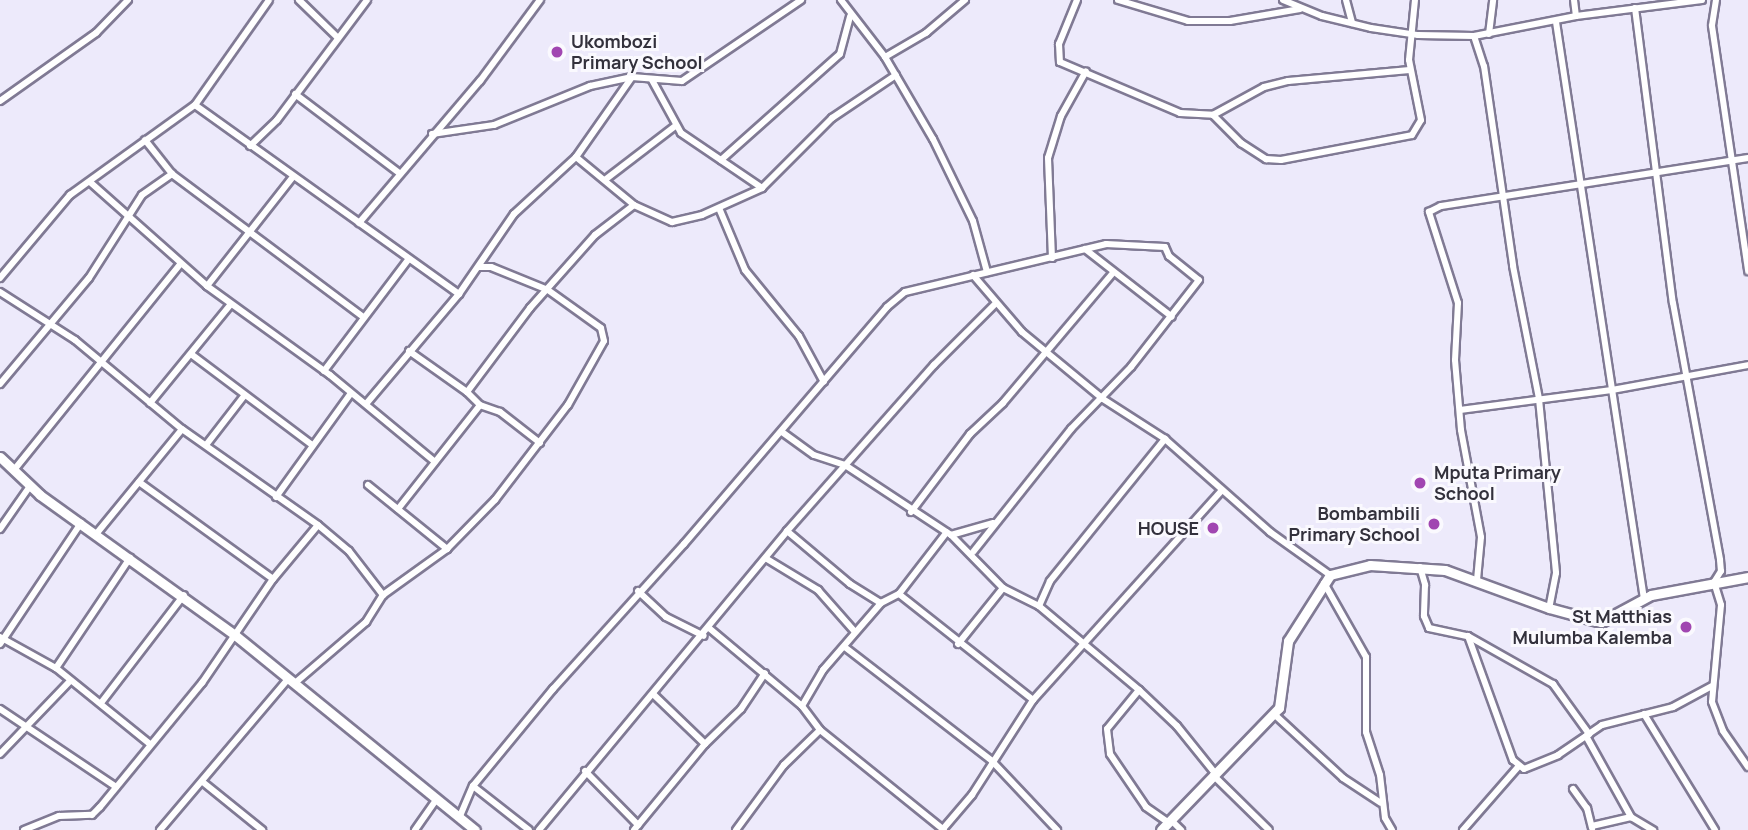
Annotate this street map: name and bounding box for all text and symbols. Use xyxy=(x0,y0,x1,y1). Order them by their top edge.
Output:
place label: Ukombozi Primary School xyxy=(571,31,703,74)
marker: Ukombozi Primary School xyxy=(549,44,565,60)
place label: Mputa Primary School xyxy=(1434,462,1561,504)
marker: Mputa Primary School xyxy=(1412,475,1428,491)
place label: Bombambili Primary School xyxy=(1288,503,1420,546)
marker: Bombambili Primary School xyxy=(1426,516,1442,532)
place label: HOUSE xyxy=(1138,517,1199,539)
marker: HOUSE xyxy=(1205,520,1221,536)
place label: St Matthias Mulumba Kalemba xyxy=(1513,606,1672,648)
marker: St Matthias Mulumba Kalemba xyxy=(1678,619,1694,635)

